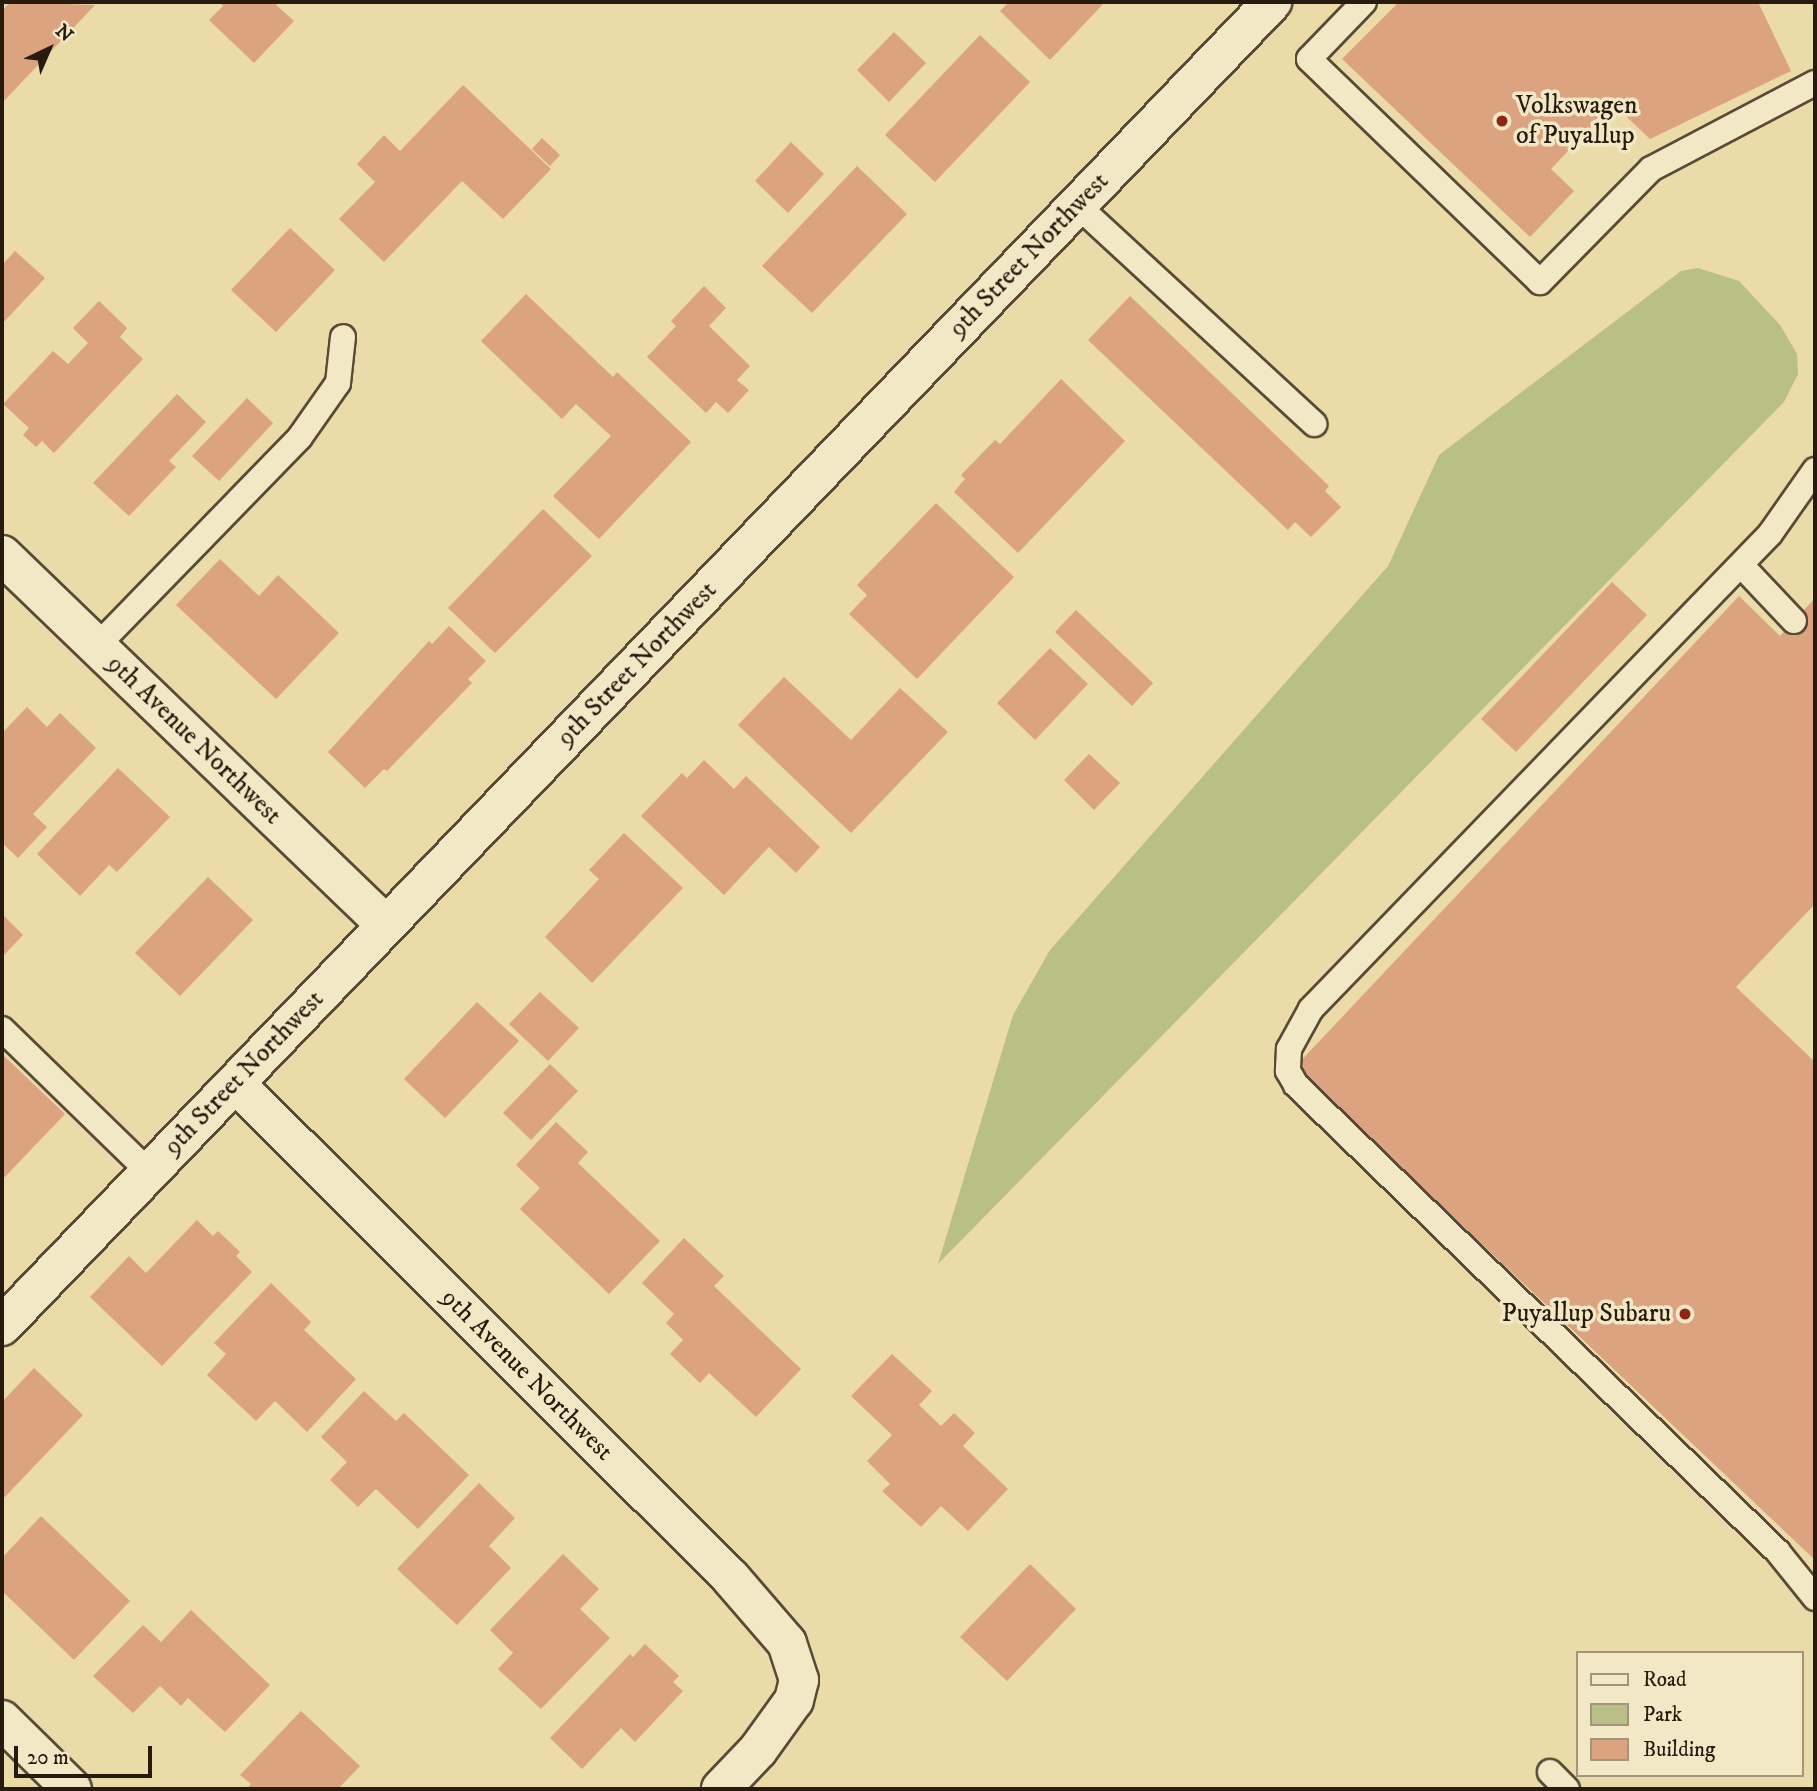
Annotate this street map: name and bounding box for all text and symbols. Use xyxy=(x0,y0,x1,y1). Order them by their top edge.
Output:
north arrow xyxy=(14,14,84,84)
text: N xyxy=(50,20,78,47)
place label: Volkswagen of Puyallup xyxy=(1516,90,1638,152)
marker: Volkswagen of Puyallup xyxy=(1494,113,1510,129)
street label: 9th Street Northwest xyxy=(942,166,1116,344)
street label: 9th Street Northwest xyxy=(550,575,724,753)
street label: 9th Avenue Northwest xyxy=(100,649,288,831)
street label: 9th Street Northwest xyxy=(157,984,331,1162)
street label: 9th Avenue Northwest xyxy=(435,1283,619,1467)
place label: Puyallup Subaru xyxy=(1502,1298,1671,1330)
marker: Puyallup Subaru xyxy=(1677,1306,1693,1322)
legend xyxy=(1576,1651,1803,1777)
text: Road xyxy=(1643,1667,1687,1693)
text: Park xyxy=(1643,1702,1682,1728)
scale bar xyxy=(18,1732,156,1776)
text: Building xyxy=(1643,1737,1715,1763)
text: 20 m xyxy=(27,1745,69,1771)

